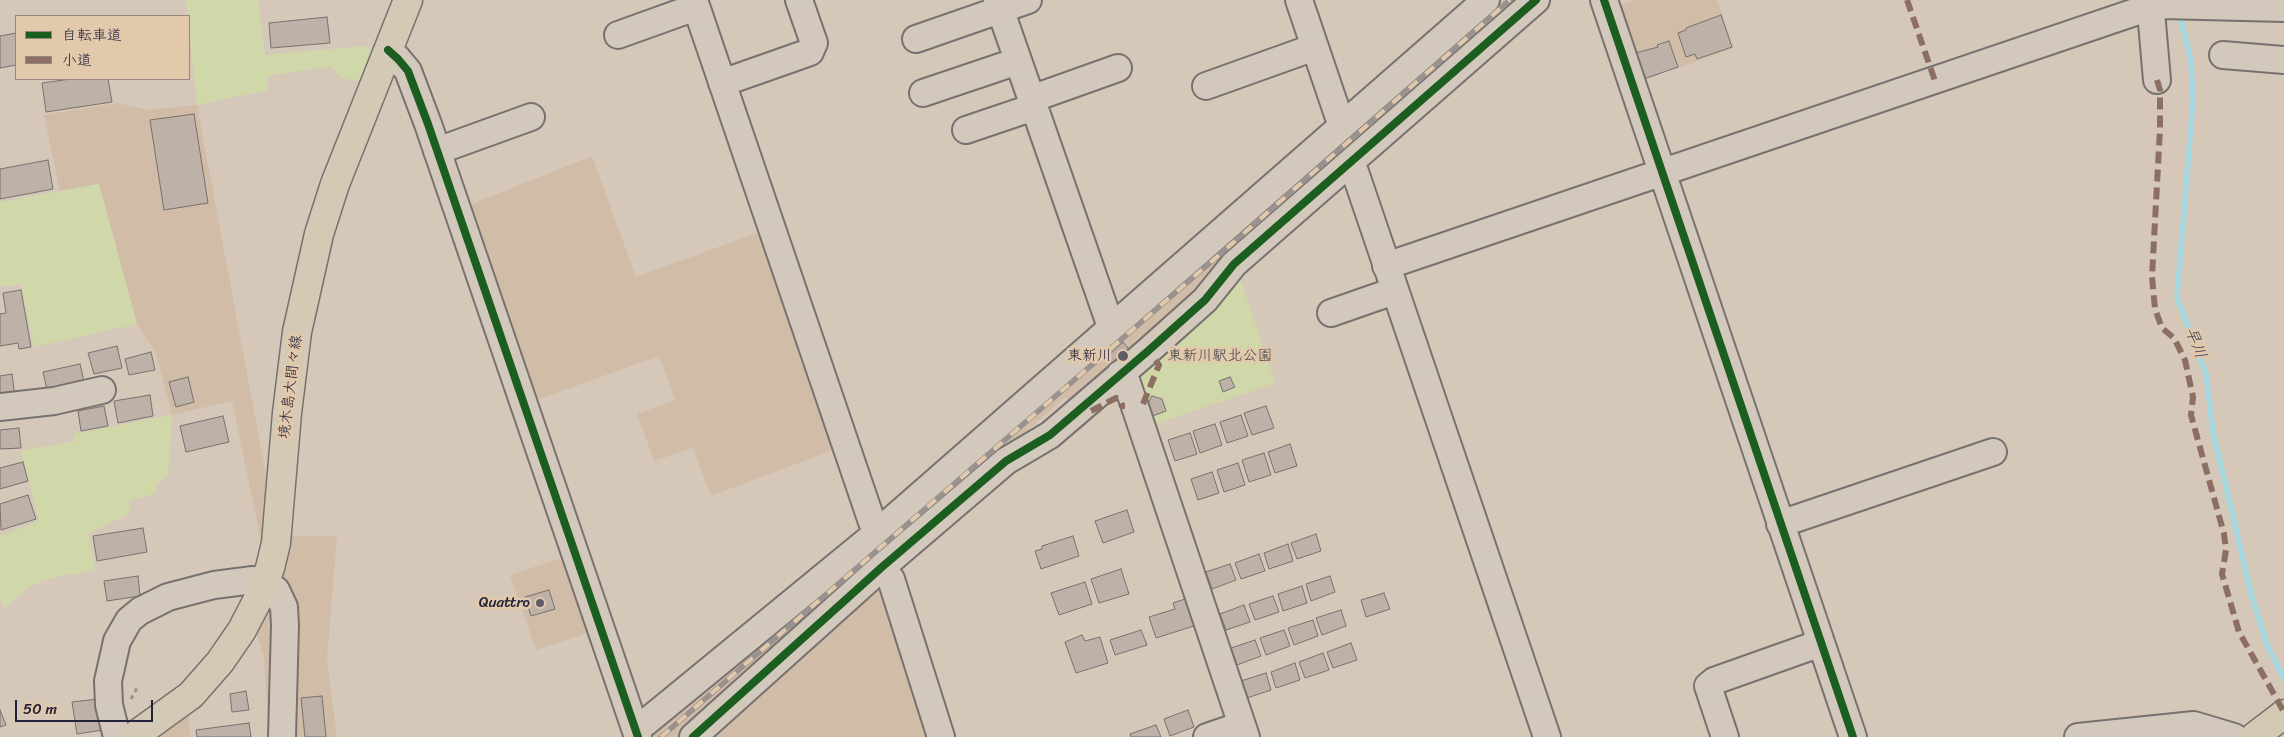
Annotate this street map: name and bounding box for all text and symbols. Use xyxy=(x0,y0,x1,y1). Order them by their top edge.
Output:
legend xyxy=(15,15,190,80)
text: 自転車道 xyxy=(62,22,122,48)
text: 小道 xyxy=(62,47,92,73)
water label: 早川 xyxy=(2180,325,2210,361)
street label: 境木島大間々線 xyxy=(276,334,306,440)
place label: 東新川 xyxy=(1067,347,1112,365)
park label: 東新川駅北公園 xyxy=(1168,347,1272,365)
marker: 東新川 xyxy=(1116,349,1130,363)
place label: Quattro xyxy=(479,594,530,612)
marker: Quattro xyxy=(534,597,546,609)
scale bar xyxy=(18,690,155,722)
text: 50 m xyxy=(23,696,57,722)

